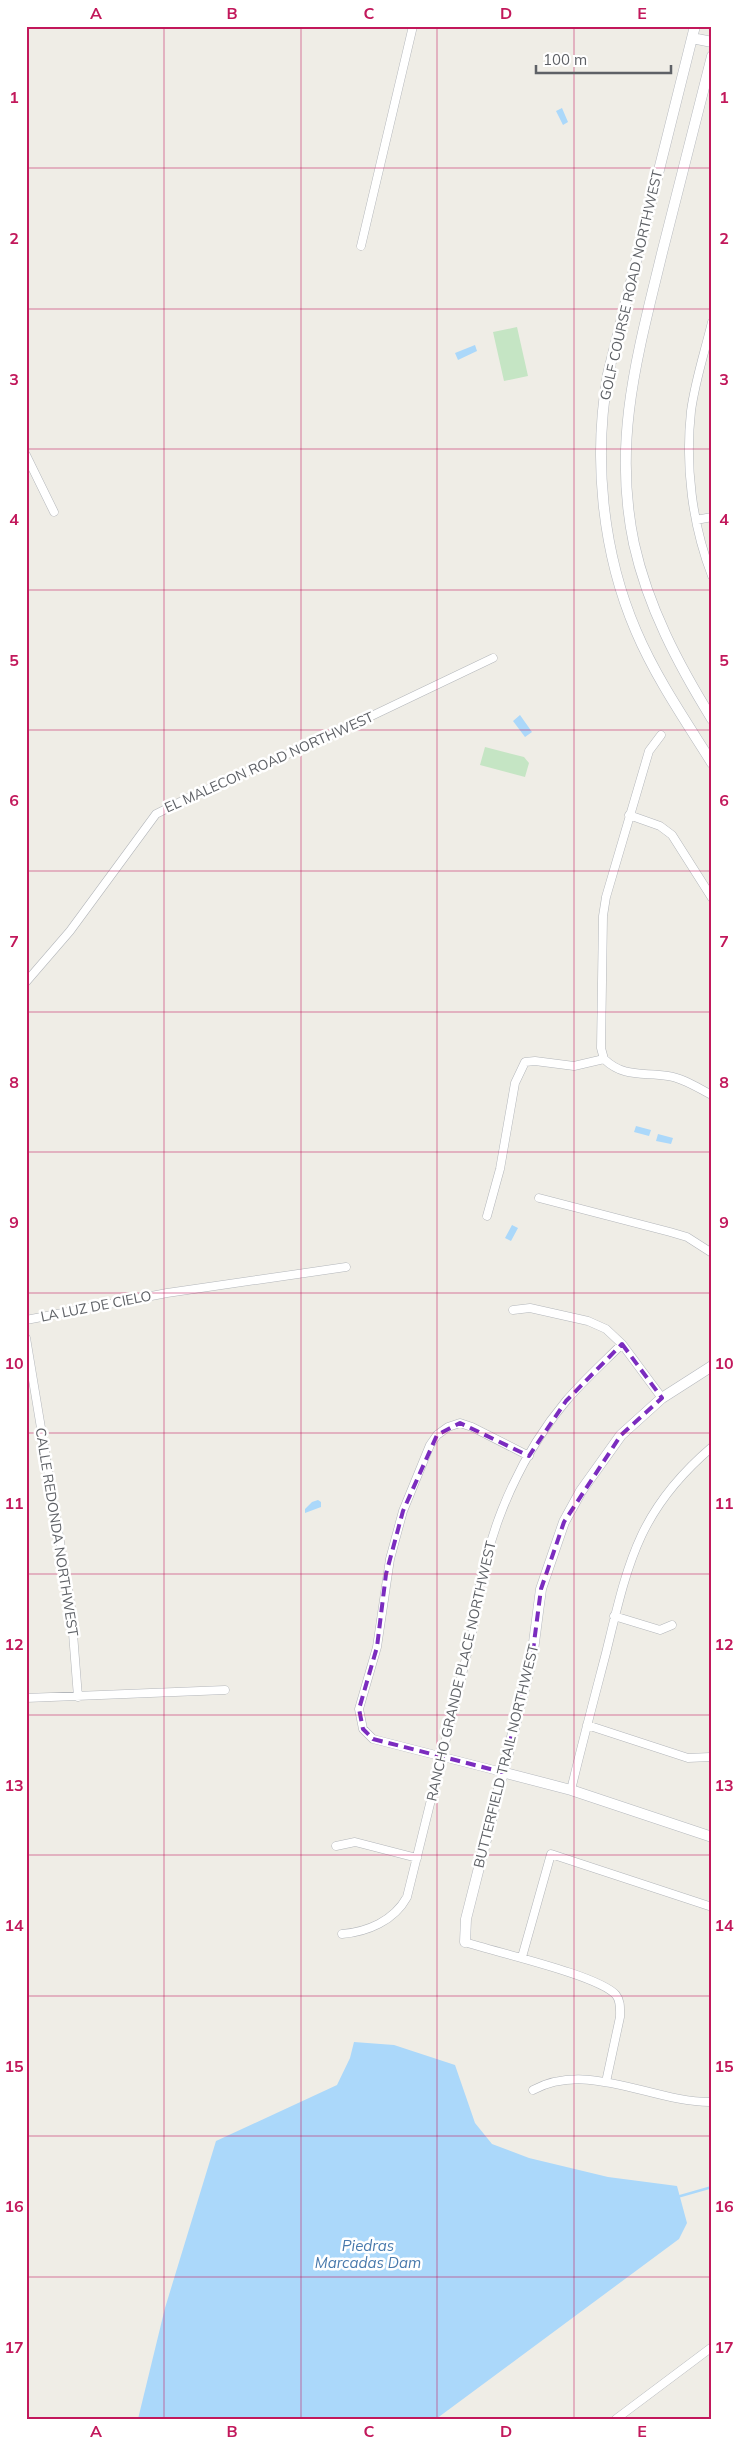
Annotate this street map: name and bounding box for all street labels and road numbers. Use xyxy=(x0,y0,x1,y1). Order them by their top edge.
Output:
street label: GOLF COURSE ROAD NORTHWEST xyxy=(596,168,666,402)
street label: EL MALECON ROAD NORTHWEST xyxy=(162,707,377,816)
street label: LA LUZ DE CIELO xyxy=(39,1286,153,1326)
street label: CALLE REDONDA NORTHWEST xyxy=(32,1426,82,1638)
street label: RANCHO GRANDE PLACE NORTHWEST xyxy=(422,1539,500,1803)
street label: BUTTERFIELD TRAIL NORTHWEST xyxy=(469,1642,543,1870)

